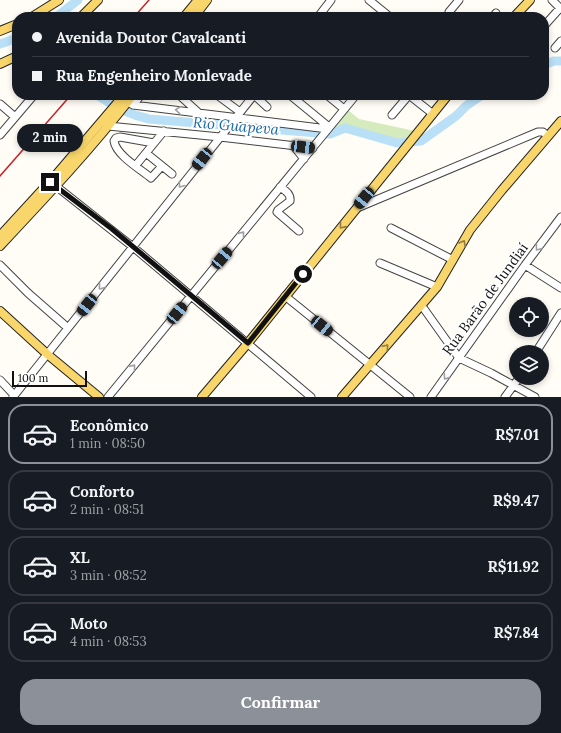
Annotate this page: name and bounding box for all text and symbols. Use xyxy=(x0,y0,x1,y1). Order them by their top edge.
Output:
text: Avenida Doutor Cavalcanti xyxy=(56,28,246,47)
text: Rua Engenheiro Monlevade xyxy=(56,66,252,85)
one-way arrow xyxy=(175,106,181,115)
water label: Rio Guapeva xyxy=(192,112,281,139)
callout: 2 min xyxy=(17,124,83,152)
text: 2 min xyxy=(33,129,67,146)
car xyxy=(290,140,316,154)
car xyxy=(190,146,214,172)
route end xyxy=(41,173,59,191)
one-way arrow xyxy=(179,181,186,188)
car xyxy=(352,185,376,211)
one-way arrow xyxy=(339,222,346,229)
one-way arrow xyxy=(237,231,244,238)
street label: Rua Barão de Jundiaí xyxy=(438,239,532,359)
one-way arrow xyxy=(458,240,465,247)
one-way arrow xyxy=(535,244,542,251)
car xyxy=(210,245,234,271)
route start xyxy=(294,265,312,283)
one-way arrow xyxy=(98,283,105,290)
car xyxy=(75,292,99,318)
map controls xyxy=(509,297,549,385)
button: locate xyxy=(509,297,549,337)
car xyxy=(165,300,189,326)
car xyxy=(309,314,335,338)
one-way arrow xyxy=(381,344,389,352)
button: layers xyxy=(509,345,549,385)
one-way arrow xyxy=(128,364,135,371)
scale bar xyxy=(12,369,87,388)
text: 100 m xyxy=(18,371,48,385)
one-way arrow xyxy=(443,373,451,380)
icon: car xyxy=(22,416,58,452)
text: Econômico xyxy=(70,416,149,435)
text: R$7.01 xyxy=(495,425,539,444)
text: 1 min · 08:50 xyxy=(70,435,145,452)
icon: car xyxy=(22,482,58,518)
text: Conforto xyxy=(70,482,134,501)
text: R$9.47 xyxy=(493,491,539,510)
text: 2 min · 08:51 xyxy=(70,501,144,518)
icon: car xyxy=(22,548,58,584)
text: XL xyxy=(70,548,90,567)
text: R$11.92 xyxy=(488,557,539,576)
text: 3 min · 08:52 xyxy=(70,567,147,584)
icon: car xyxy=(22,614,58,650)
text: Moto xyxy=(70,614,107,633)
text: R$7.84 xyxy=(494,623,539,642)
text: 4 min · 08:53 xyxy=(70,633,147,650)
button: Confirmar xyxy=(20,679,541,725)

